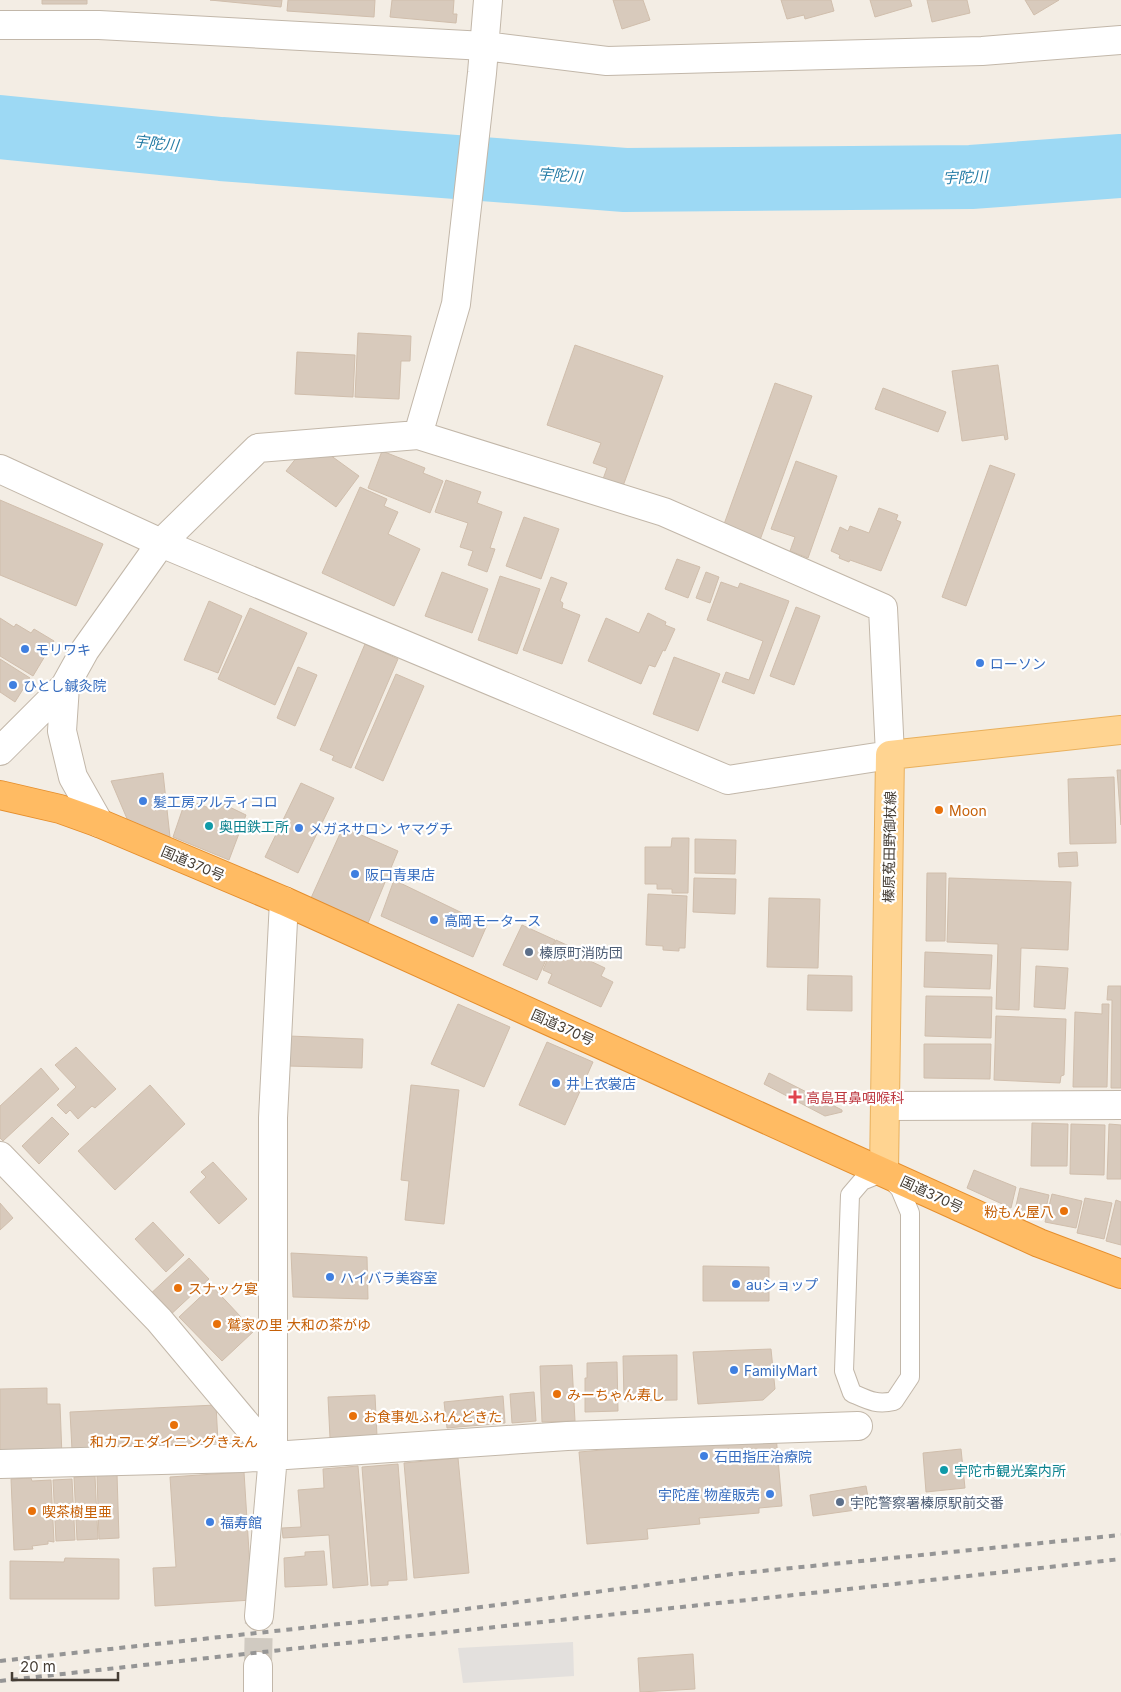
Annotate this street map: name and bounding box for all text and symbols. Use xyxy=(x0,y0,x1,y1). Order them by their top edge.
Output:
water label: 宇陀川 xyxy=(133,131,181,155)
water label: 宇陀川 xyxy=(537,164,585,186)
water label: 宇陀川 xyxy=(942,167,990,187)
place label: モリワキ xyxy=(35,641,91,658)
marker: モリワキ xyxy=(19,643,31,655)
place label: ローソン xyxy=(990,655,1046,672)
marker: ローソン xyxy=(974,657,986,669)
place label: ひとし鍼灸院 xyxy=(23,677,107,694)
marker: ひとし鍼灸院 xyxy=(7,679,19,691)
street label: 榛原菟田野御杖線 xyxy=(880,791,898,903)
place label: 髪工房アルティコロ xyxy=(153,793,278,810)
marker: 髪工房アルティコロ xyxy=(137,795,149,807)
place label: Moon xyxy=(949,802,987,819)
marker: Moon xyxy=(933,804,945,816)
place label: 奥田鉄工所 xyxy=(219,818,289,835)
marker: 奥田鉄工所 xyxy=(203,820,215,832)
place label: メガネサロン ヤマグチ xyxy=(309,820,453,837)
marker: メガネサロン ヤマグチ xyxy=(293,822,305,834)
street label: 国道370号 xyxy=(159,842,227,884)
place label: 阪口青果店 xyxy=(365,866,435,883)
marker: 阪口青果店 xyxy=(349,868,361,880)
place label: 高岡モータース xyxy=(444,912,541,929)
marker: 高岡モータース xyxy=(428,914,440,926)
place label: 榛原町消防団 xyxy=(539,944,623,961)
marker: 榛原町消防団 xyxy=(523,946,535,958)
street label: 国道370号 xyxy=(529,1006,597,1048)
place label: 井上衣裳店 xyxy=(566,1075,636,1092)
marker: 井上衣裳店 xyxy=(550,1077,562,1089)
place label: 高島耳鼻咽喉科 xyxy=(806,1089,904,1106)
marker: 高島耳鼻咽喉科 xyxy=(788,1090,802,1104)
street label: 国道370号 xyxy=(898,1172,966,1216)
place label: 粉もん屋八 xyxy=(984,1203,1054,1220)
marker: 粉もん屋八 xyxy=(1058,1205,1070,1217)
place label: ハイバラ美容室 xyxy=(340,1269,437,1286)
marker: ハイバラ美容室 xyxy=(324,1271,336,1283)
place label: auショップ xyxy=(746,1276,818,1293)
marker: auショップ xyxy=(730,1278,742,1290)
place label: スナック宴 xyxy=(188,1280,258,1297)
marker: スナック宴 xyxy=(172,1282,184,1294)
place label: 鷲家の里 大和の茶がゆ xyxy=(227,1316,371,1333)
marker: 鷲家の里 大和の茶がゆ xyxy=(211,1318,223,1330)
place label: FamilyMart xyxy=(744,1362,818,1379)
marker: FamilyMart xyxy=(728,1364,740,1376)
place label: みーちゃん寿し xyxy=(567,1386,665,1403)
marker: みーちゃん寿し xyxy=(551,1388,563,1400)
place label: お食事処ふれんどきた xyxy=(363,1408,502,1425)
marker: お食事処ふれんどきた xyxy=(347,1410,359,1422)
marker: 和カフェダイニングきえん xyxy=(168,1419,180,1431)
place label: 和カフェダイニングきえん xyxy=(90,1433,258,1450)
place label: 石田指圧治療院 xyxy=(714,1448,812,1465)
marker: 石田指圧治療院 xyxy=(698,1450,710,1462)
place label: 宇陀市観光案内所 xyxy=(954,1462,1066,1479)
marker: 宇陀市観光案内所 xyxy=(938,1464,950,1476)
place label: 宇陀産 物産販売 xyxy=(658,1486,760,1503)
marker: 宇陀産 物産販売 xyxy=(764,1488,776,1500)
place label: 宇陀警察署榛原駅前交番 xyxy=(850,1494,1004,1511)
marker: 宇陀警察署榛原駅前交番 xyxy=(834,1496,846,1508)
place label: 喫茶樹里亜 xyxy=(42,1503,112,1520)
marker: 喫茶樹里亜 xyxy=(26,1505,38,1517)
place label: 福寿館 xyxy=(220,1514,262,1531)
marker: 福寿館 xyxy=(204,1516,216,1528)
scale bar xyxy=(12,1650,119,1682)
text: 20 m xyxy=(20,1657,56,1676)

